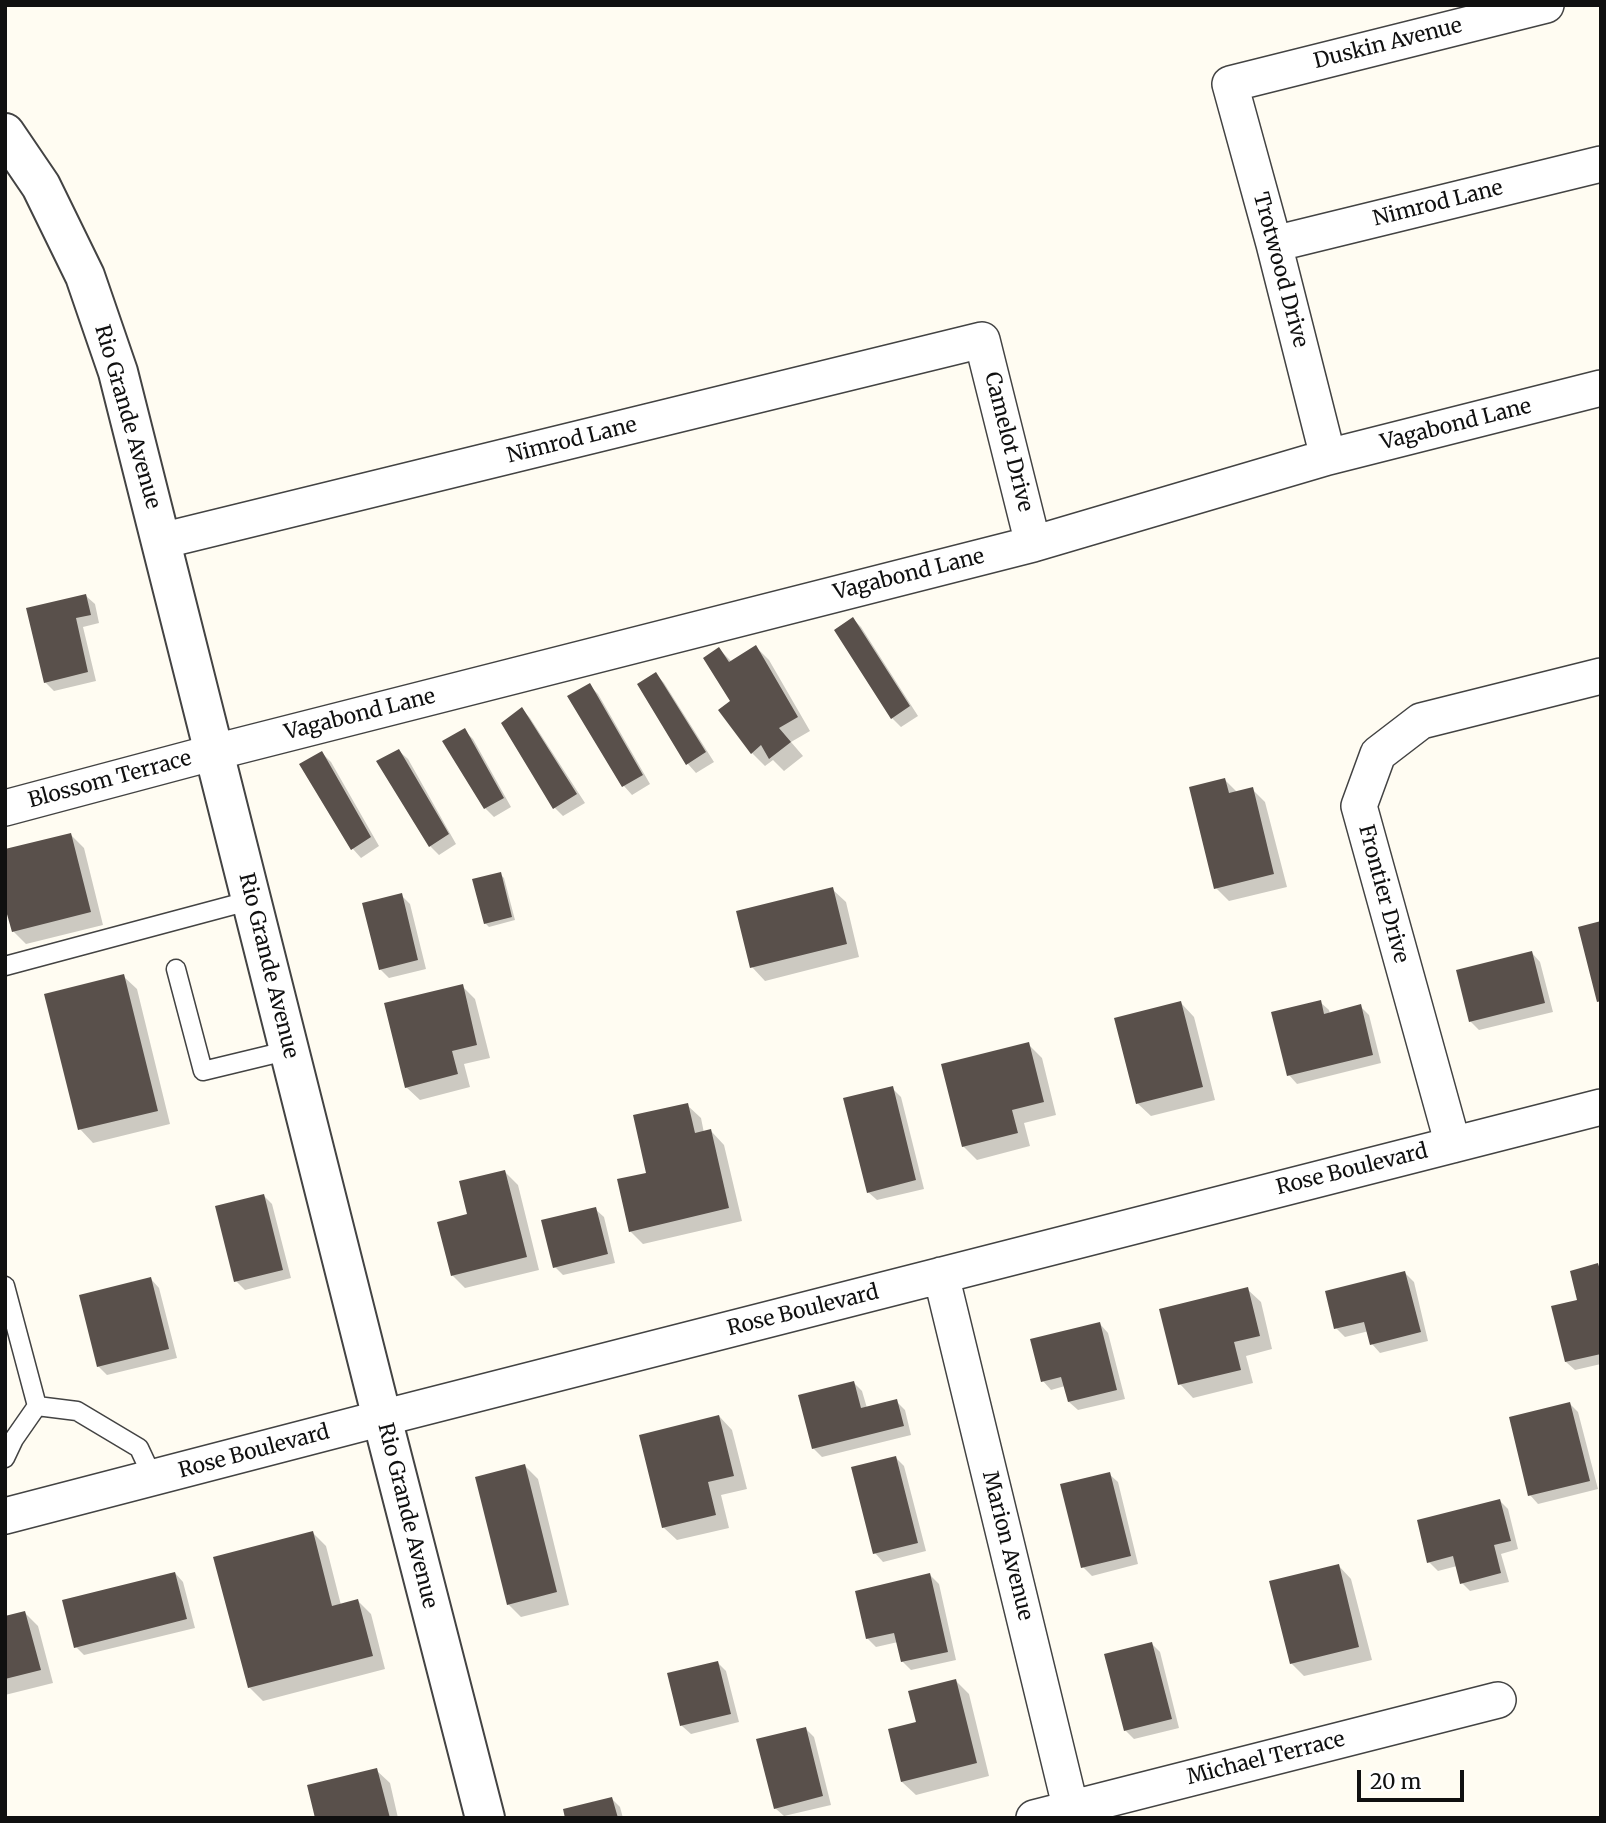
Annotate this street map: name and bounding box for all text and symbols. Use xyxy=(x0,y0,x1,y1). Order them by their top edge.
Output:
street label: Duskin Avenue xyxy=(1311,13,1465,75)
street label: Nimrod Lane xyxy=(1371,176,1505,232)
street label: Trotwood Drive xyxy=(1247,190,1313,350)
street label: Rio Grande Avenue xyxy=(89,322,165,512)
street label: Camelot Drive xyxy=(978,369,1038,515)
street label: Vagabond Lane xyxy=(1378,394,1534,456)
street label: Nimrod Lane xyxy=(505,413,639,469)
street label: Vagabond Lane xyxy=(831,544,987,606)
street label: Vagabond Lane xyxy=(282,684,438,746)
street label: Blossom Terrace xyxy=(26,746,194,814)
street label: Frontier Drive xyxy=(1352,822,1414,966)
street label: Rio Grande Avenue xyxy=(233,871,303,1061)
street label: Rose Boulevard xyxy=(1274,1139,1430,1201)
street label: Rose Boulevard xyxy=(725,1280,881,1342)
street label: Rose Boulevard xyxy=(176,1420,332,1484)
street label: Rio Grande Avenue xyxy=(372,1421,442,1611)
street label: Marion Avenue xyxy=(976,1469,1038,1623)
street label: Michael Terrace xyxy=(1184,1727,1348,1791)
scale bar xyxy=(1361,1756,1468,1800)
text: 20 m xyxy=(1370,1768,1421,1795)

